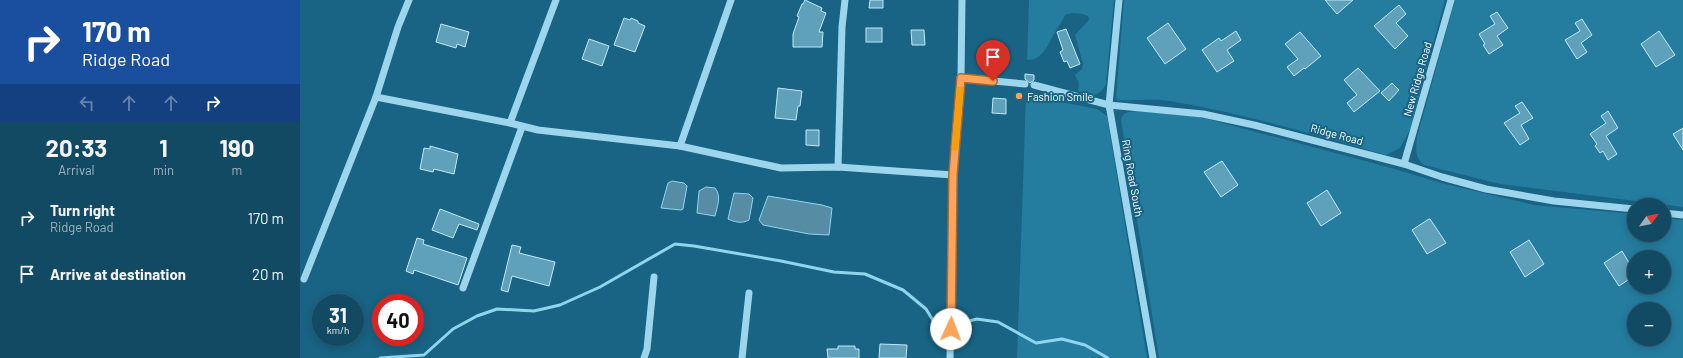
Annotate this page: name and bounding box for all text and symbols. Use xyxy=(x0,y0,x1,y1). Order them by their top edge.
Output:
text: 170 m xyxy=(82,14,151,48)
icon: right xyxy=(16,16,68,68)
pin xyxy=(976,40,1010,81)
street label: New Ridge Road xyxy=(1400,40,1434,118)
icon: arrive xyxy=(982,46,1004,68)
text: Ridge Road xyxy=(82,48,170,70)
place label: Fashion Smile xyxy=(1027,90,1094,103)
marker: Fashion Smile xyxy=(1014,91,1024,101)
icon: left xyxy=(76,92,98,114)
icon: ahead xyxy=(118,92,140,114)
icon: ahead xyxy=(160,92,182,114)
icon: right xyxy=(202,92,224,114)
street label: Ridge Road xyxy=(1309,121,1365,147)
text: 20:33 xyxy=(46,133,107,162)
text: 1 xyxy=(159,133,168,162)
text: 190 xyxy=(220,133,254,162)
street label: Ring Road South xyxy=(1120,138,1146,218)
text: Arrival xyxy=(58,162,95,178)
text: min xyxy=(153,162,174,178)
text: m xyxy=(232,162,242,178)
north arrow xyxy=(1627,198,1671,242)
map controls xyxy=(1627,198,1671,346)
text: Turn right xyxy=(50,201,115,219)
icon: right xyxy=(16,207,38,229)
text: 170 m xyxy=(248,209,284,227)
text: Ridge Road xyxy=(50,219,114,235)
button: + xyxy=(1627,250,1671,294)
icon: arrive xyxy=(16,263,38,285)
text: Arrive at destination xyxy=(50,265,186,283)
text: 20 m xyxy=(252,265,284,283)
speed limit sign: 40 xyxy=(372,294,424,346)
button: − xyxy=(1627,302,1671,346)
text: 31 xyxy=(329,303,347,327)
position arrow xyxy=(930,308,972,350)
text: km/h xyxy=(327,324,349,336)

